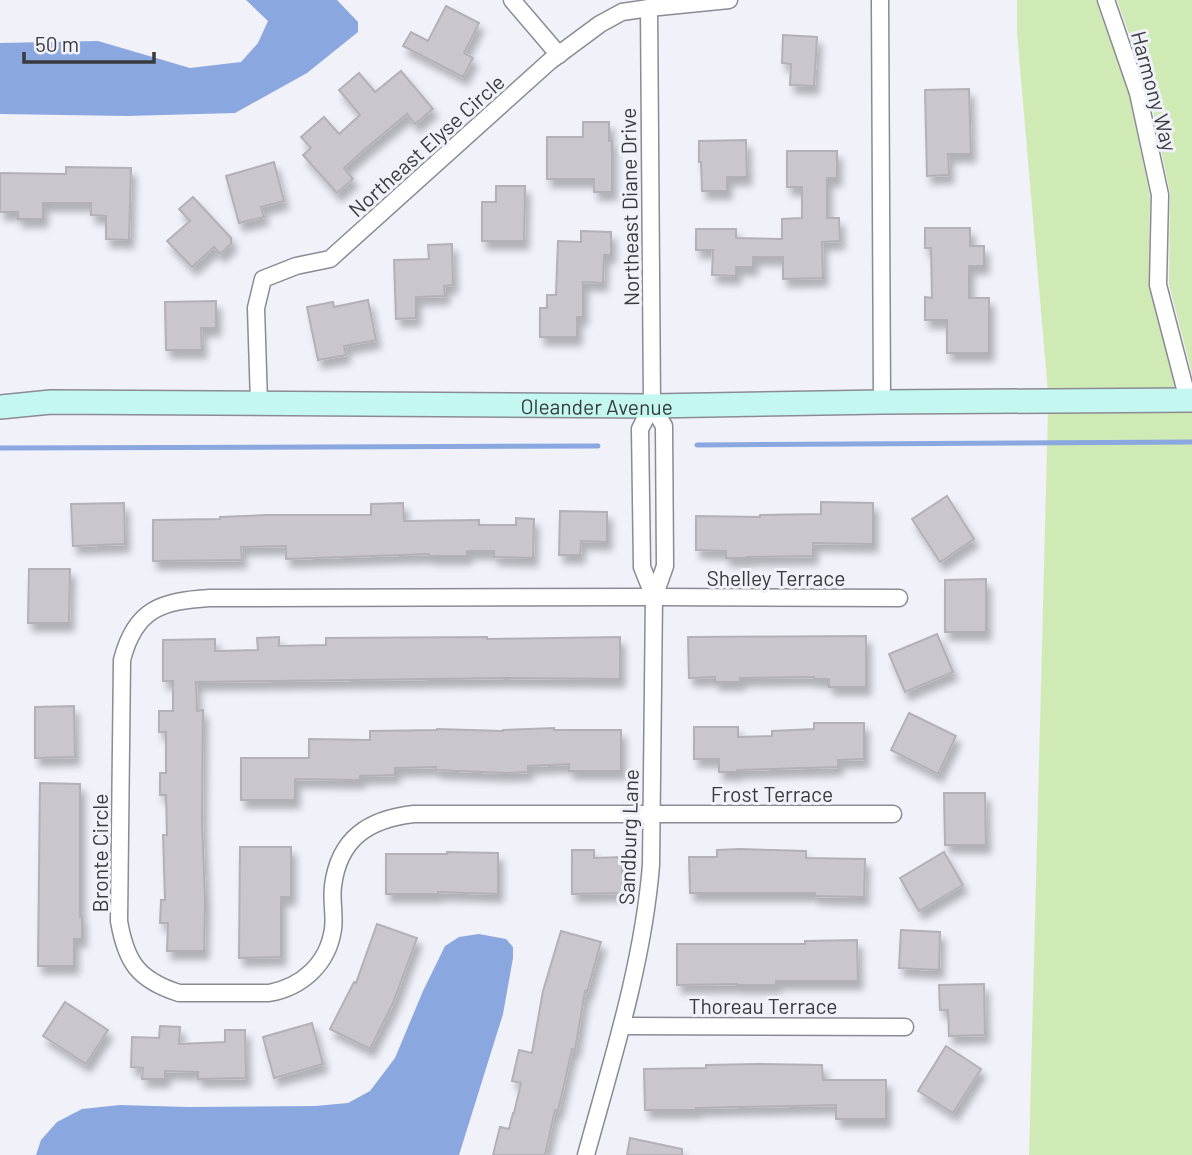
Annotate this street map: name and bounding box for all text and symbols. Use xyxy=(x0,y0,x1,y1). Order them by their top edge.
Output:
scale bar xyxy=(24,21,154,65)
street label: Harmony Way xyxy=(1127,28,1183,154)
text: 50 m xyxy=(35,31,79,56)
street label: Northeast Elyse Circle xyxy=(343,69,509,221)
street label: Northeast Diane Drive xyxy=(615,108,643,306)
street label: Oleander Avenue xyxy=(521,393,673,419)
street label: Shelley Terrace xyxy=(707,565,845,590)
street label: Sandburg Lane xyxy=(613,769,643,905)
street label: Frost Terrace xyxy=(711,781,833,806)
street label: Bronte Circle xyxy=(87,794,112,912)
street label: Thoreau Terrace xyxy=(688,993,838,1018)

